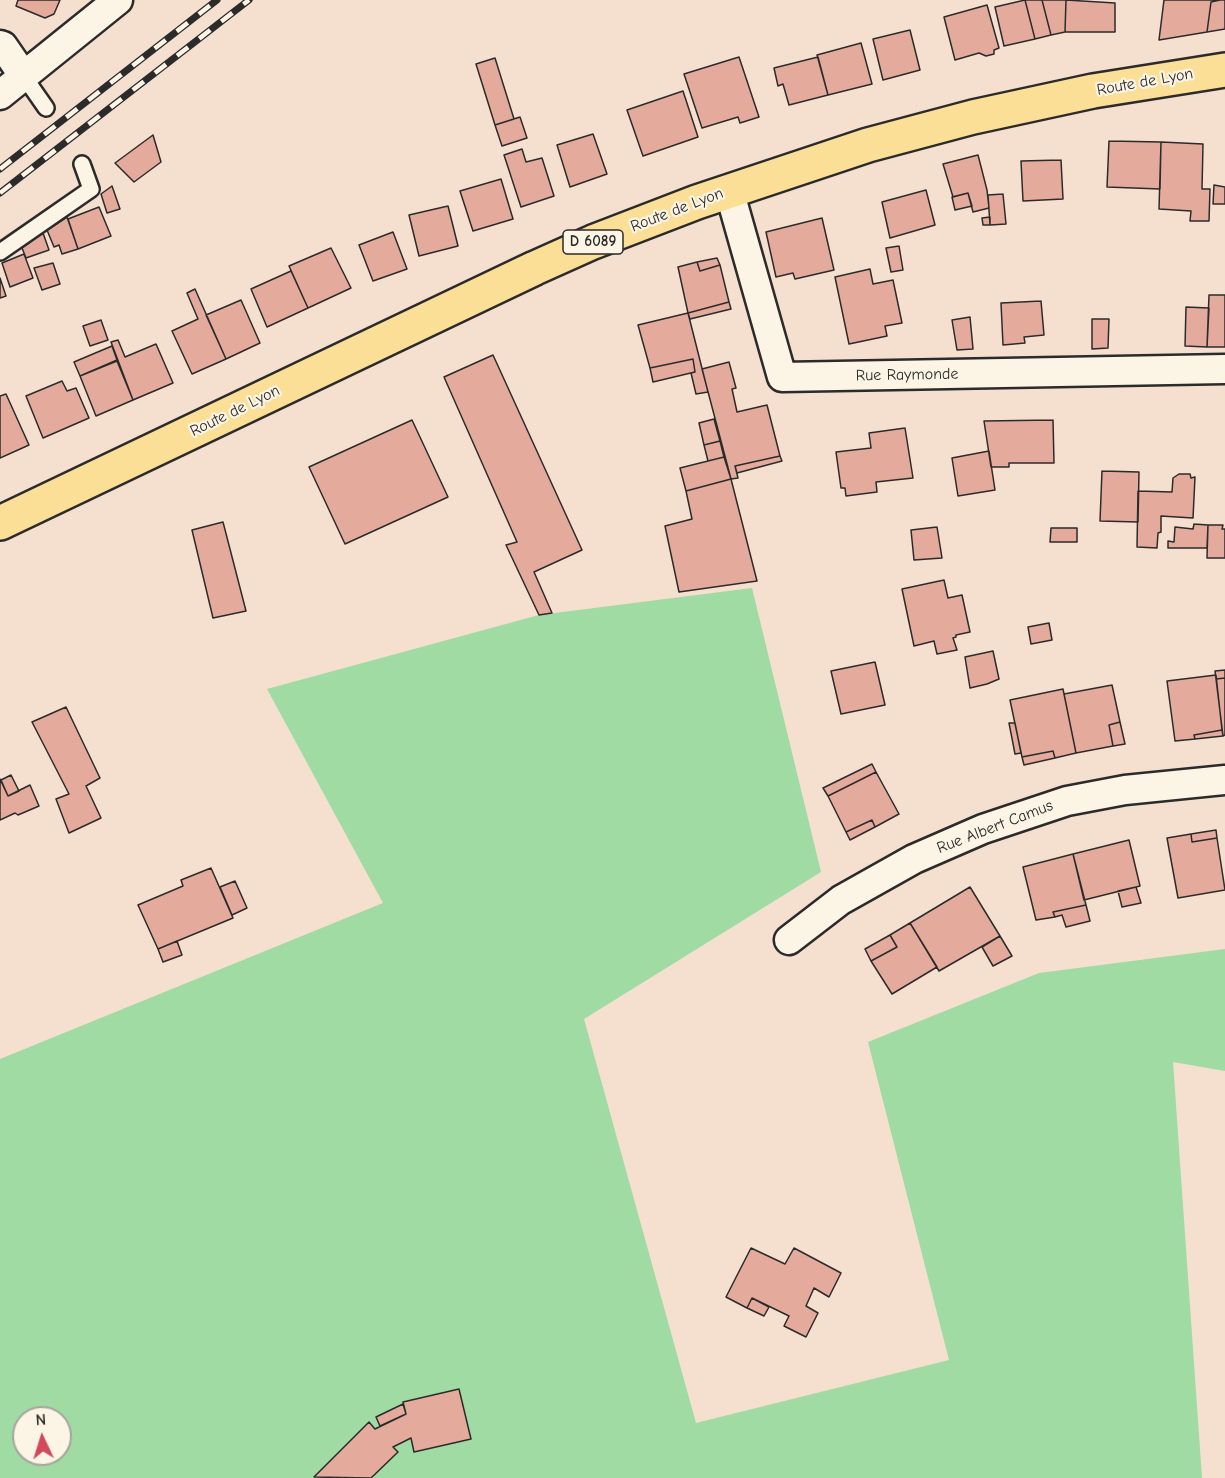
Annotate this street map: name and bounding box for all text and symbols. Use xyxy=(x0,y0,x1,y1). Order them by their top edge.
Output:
street label: Route de Lyon xyxy=(1095,64,1195,100)
street label: Route de Lyon xyxy=(628,184,726,236)
road number: D 6089 xyxy=(563,230,623,254)
street label: Rue Raymonde xyxy=(855,365,959,385)
street label: Route de Lyon xyxy=(187,381,283,441)
street label: Rue Albert Camus xyxy=(934,796,1056,858)
north arrow xyxy=(12,1406,72,1466)
text: N xyxy=(35,1411,47,1429)

